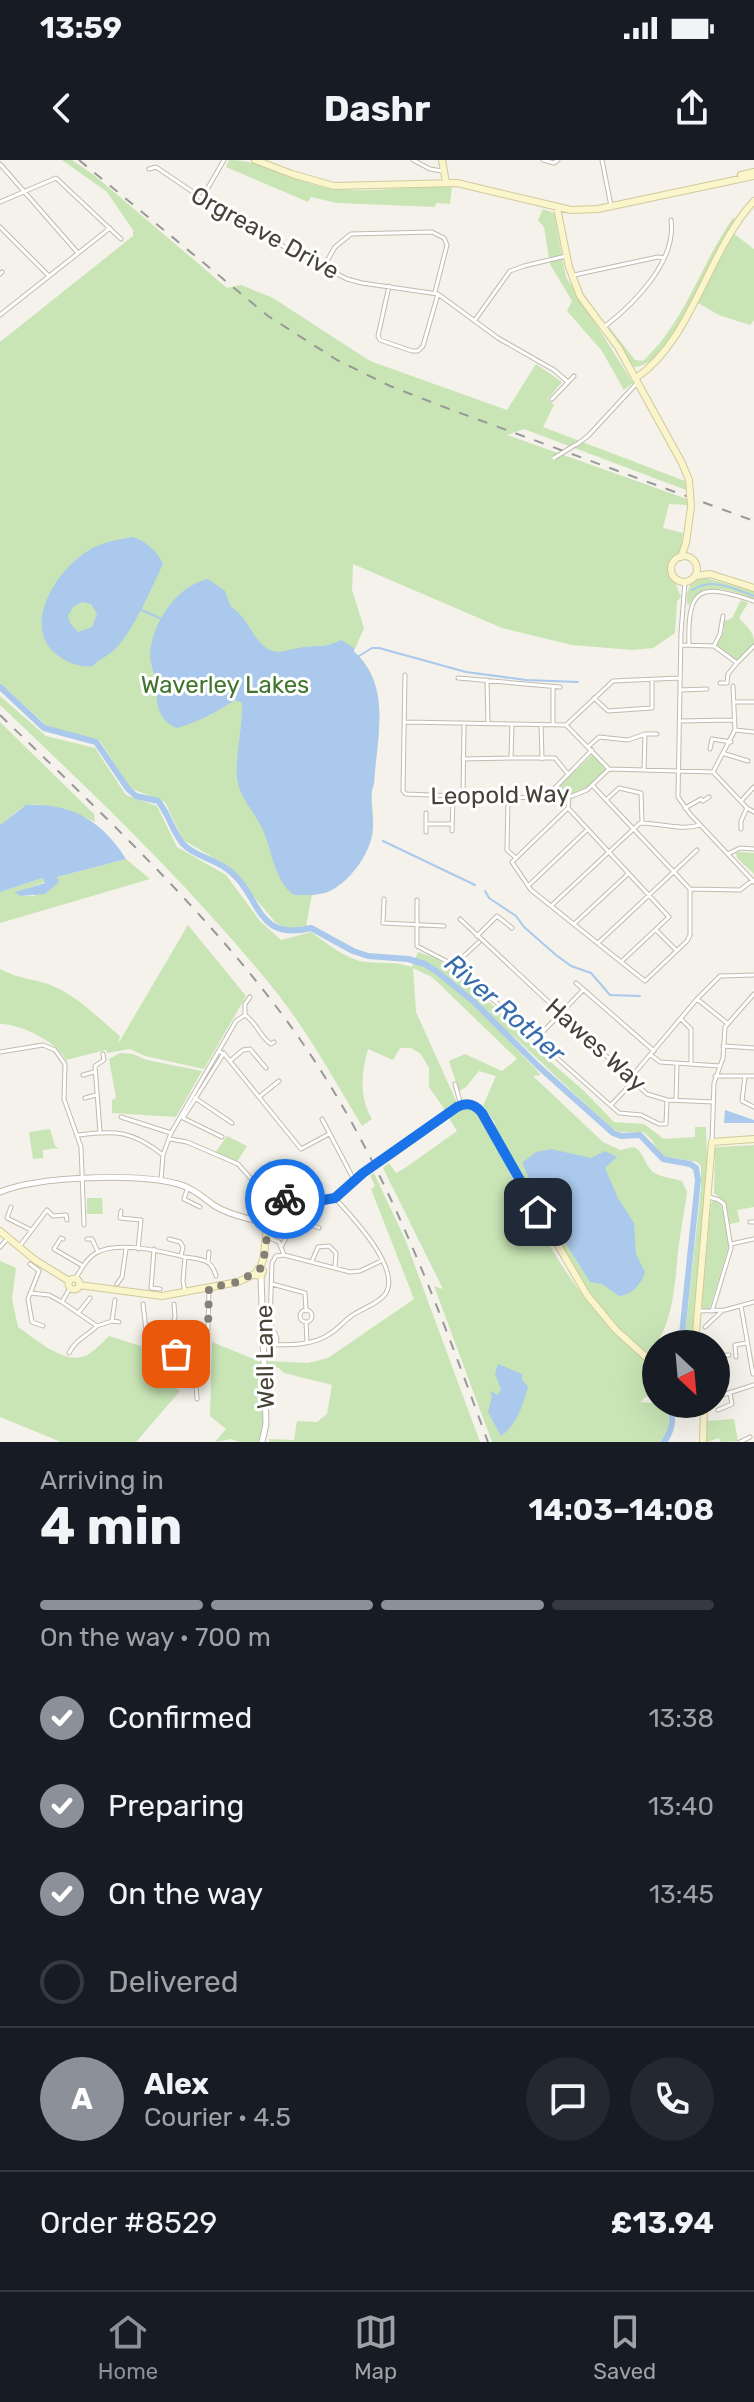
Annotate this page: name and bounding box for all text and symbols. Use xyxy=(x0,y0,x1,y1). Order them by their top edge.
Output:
text: 13:59 xyxy=(40,10,122,46)
icon: back xyxy=(40,86,84,130)
icon: share xyxy=(670,86,714,130)
text: Dashr xyxy=(324,87,430,130)
street label: Orgreave Drive xyxy=(186,181,344,285)
park label: Waverley Lakes xyxy=(141,671,309,699)
street label: Leopold Way xyxy=(430,780,570,810)
water label: River Rother xyxy=(438,948,572,1070)
street label: Hawes Way xyxy=(540,993,652,1097)
courier xyxy=(245,1159,325,1239)
icon: bike xyxy=(263,1177,307,1221)
pin xyxy=(504,1178,572,1246)
icon: home xyxy=(516,1190,560,1234)
street label: Well Lane xyxy=(250,1305,280,1409)
pin xyxy=(142,1320,210,1388)
north arrow xyxy=(642,1330,730,1418)
map controls xyxy=(642,1330,730,1418)
icon: bag xyxy=(154,1332,198,1376)
text: Arriving in xyxy=(40,1465,164,1496)
text: 14:03–14:08 xyxy=(529,1492,714,1528)
text: 4 min xyxy=(40,1495,183,1557)
text: On the way · 700 m xyxy=(40,1622,271,1653)
icon: check xyxy=(40,1696,84,1740)
text: Confirmed xyxy=(108,1700,252,1736)
text: 13:38 xyxy=(648,1703,714,1734)
icon: check xyxy=(40,1784,84,1828)
text: Preparing xyxy=(108,1788,244,1824)
text: 13:40 xyxy=(648,1791,714,1822)
icon: check xyxy=(40,1872,84,1916)
text: On the way xyxy=(108,1876,263,1912)
text: 13:45 xyxy=(649,1879,714,1910)
text: Delivered xyxy=(108,1964,239,2000)
button: chat xyxy=(526,2057,610,2141)
button: phone xyxy=(630,2057,714,2141)
text: Alex xyxy=(144,2066,209,2102)
text: A xyxy=(71,2081,93,2117)
text: Courier · 4.5 xyxy=(144,2102,291,2133)
text: Order #8529 xyxy=(40,2205,217,2241)
text: £13.94 xyxy=(611,2205,714,2241)
tab: Home xyxy=(98,2310,158,2385)
tab: Map xyxy=(354,2310,398,2385)
tab: Saved xyxy=(593,2310,656,2385)

